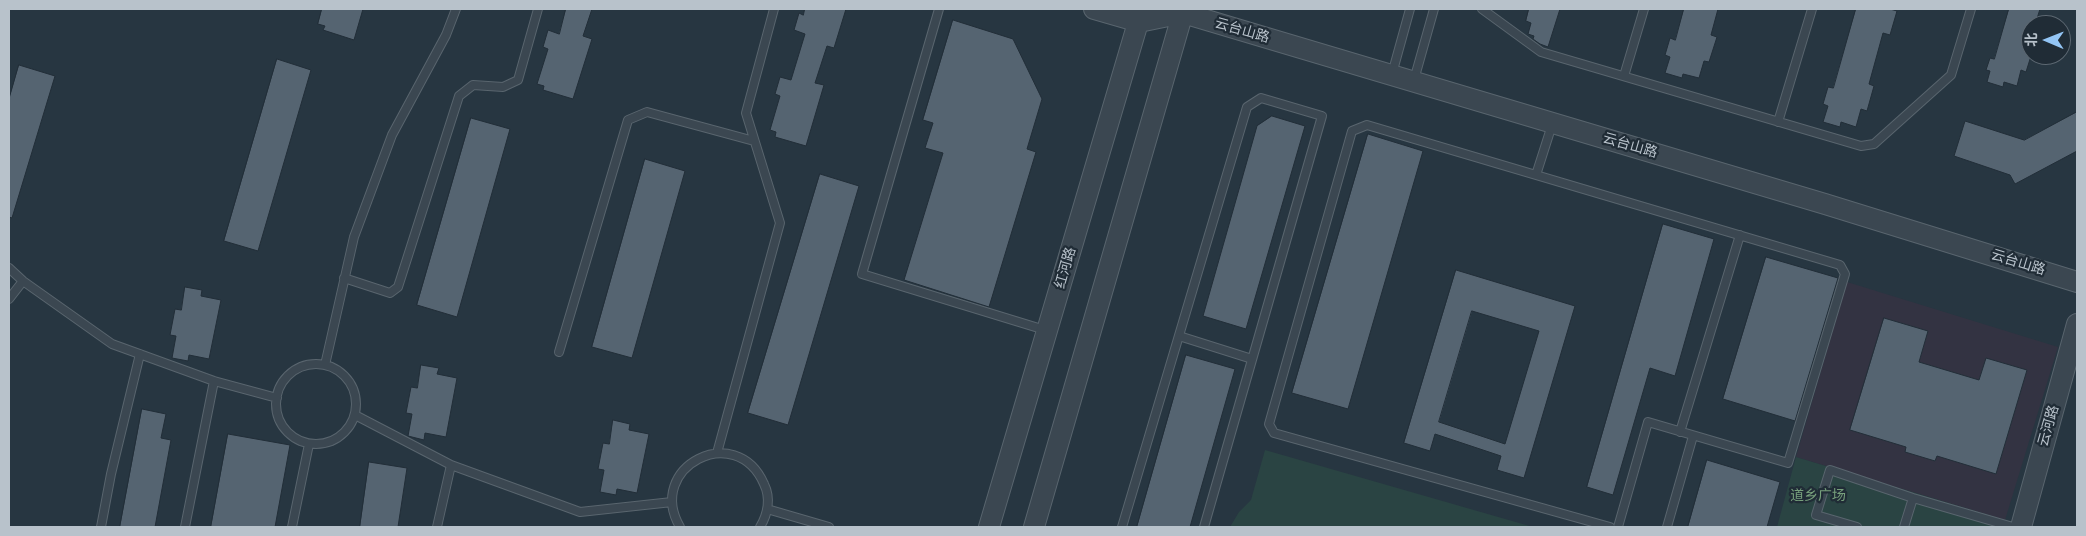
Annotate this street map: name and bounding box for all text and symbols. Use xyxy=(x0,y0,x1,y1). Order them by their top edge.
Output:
street label: 云台山路 xyxy=(1213,15,1271,47)
north arrow xyxy=(2021,15,2071,65)
text: 北 xyxy=(2023,33,2040,47)
street label: 云台山路 xyxy=(1601,130,1659,162)
street label: 红河路 xyxy=(1052,245,1080,291)
street label: 云台山路 xyxy=(1989,247,2047,279)
street label: 云河路 xyxy=(2035,403,2063,449)
park label: 道乡广场 xyxy=(1790,488,1846,504)

